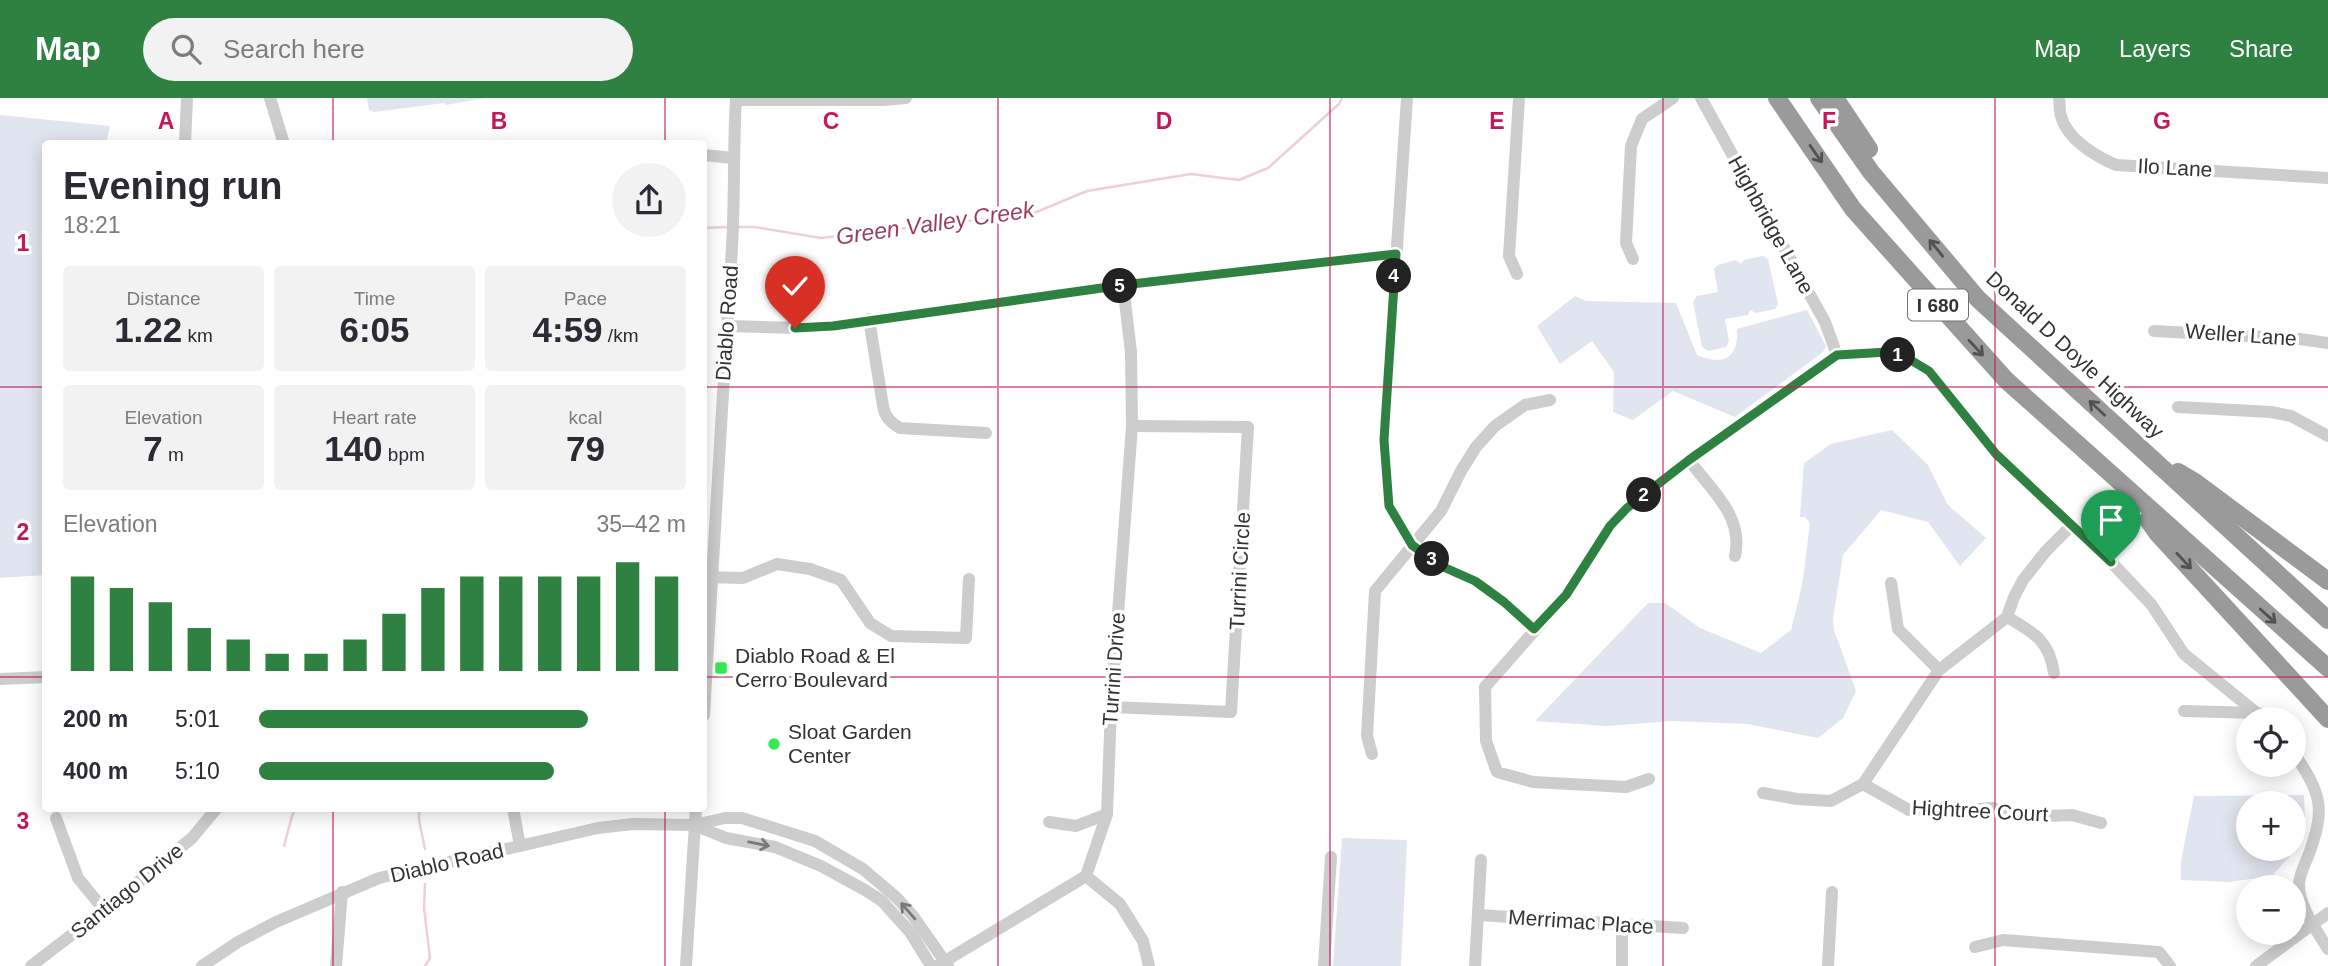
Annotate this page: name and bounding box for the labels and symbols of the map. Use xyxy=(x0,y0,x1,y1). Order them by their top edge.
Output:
text: A xyxy=(158,108,174,134)
text: B xyxy=(491,108,507,134)
text: C xyxy=(823,108,839,134)
text: D xyxy=(1156,108,1172,134)
text: E xyxy=(1489,108,1505,134)
text: F xyxy=(1822,108,1836,134)
text: G xyxy=(2153,108,2171,134)
one-way arrow xyxy=(1809,144,1823,163)
street label: Highbridge Lane xyxy=(1724,152,1819,298)
street label: Ilo Lane xyxy=(2137,154,2213,181)
water label: Green Valley Creek xyxy=(834,196,1037,250)
text: 1 xyxy=(17,230,30,256)
one-way arrow xyxy=(1928,239,1944,257)
pin xyxy=(765,256,825,328)
pin: 4 xyxy=(1376,258,1412,294)
street label: Diablo Road xyxy=(711,265,742,381)
street label: Donald D Doyle Highway xyxy=(1982,267,2169,443)
pin: 5 xyxy=(1102,268,1138,304)
road number: I 680 xyxy=(1908,290,1968,321)
street label: Weller Lane xyxy=(2185,319,2298,350)
pin: 1 xyxy=(1881,338,1916,372)
one-way arrow xyxy=(1968,339,1985,356)
one-way arrow xyxy=(2089,400,2106,417)
pin: 2 xyxy=(1626,478,1662,512)
pin xyxy=(2081,490,2141,562)
street label: Turrini Circle xyxy=(1225,511,1254,631)
text: 2 xyxy=(17,519,29,545)
pin: 3 xyxy=(1414,542,1450,576)
one-way arrow xyxy=(2175,552,2192,569)
one-way arrow xyxy=(2259,608,2277,624)
street label: Turrini Drive xyxy=(1098,612,1129,726)
place label: Diablo Road & El Cerro Boulevard xyxy=(735,644,895,691)
marker: Diablo Road & El Cerro Boulevard xyxy=(713,660,729,676)
place label: Sloat Garden Center xyxy=(788,720,912,767)
marker: Sloat Garden Center xyxy=(766,736,782,752)
street label: Hightree Court xyxy=(1911,795,2049,826)
text: 3 xyxy=(17,808,29,834)
street label: Santiago Drive xyxy=(66,838,187,943)
street label: Diablo Road xyxy=(388,838,506,887)
one-way arrow xyxy=(747,838,770,851)
one-way arrow xyxy=(900,902,916,920)
street label: Merrimac Place xyxy=(1507,905,1655,938)

